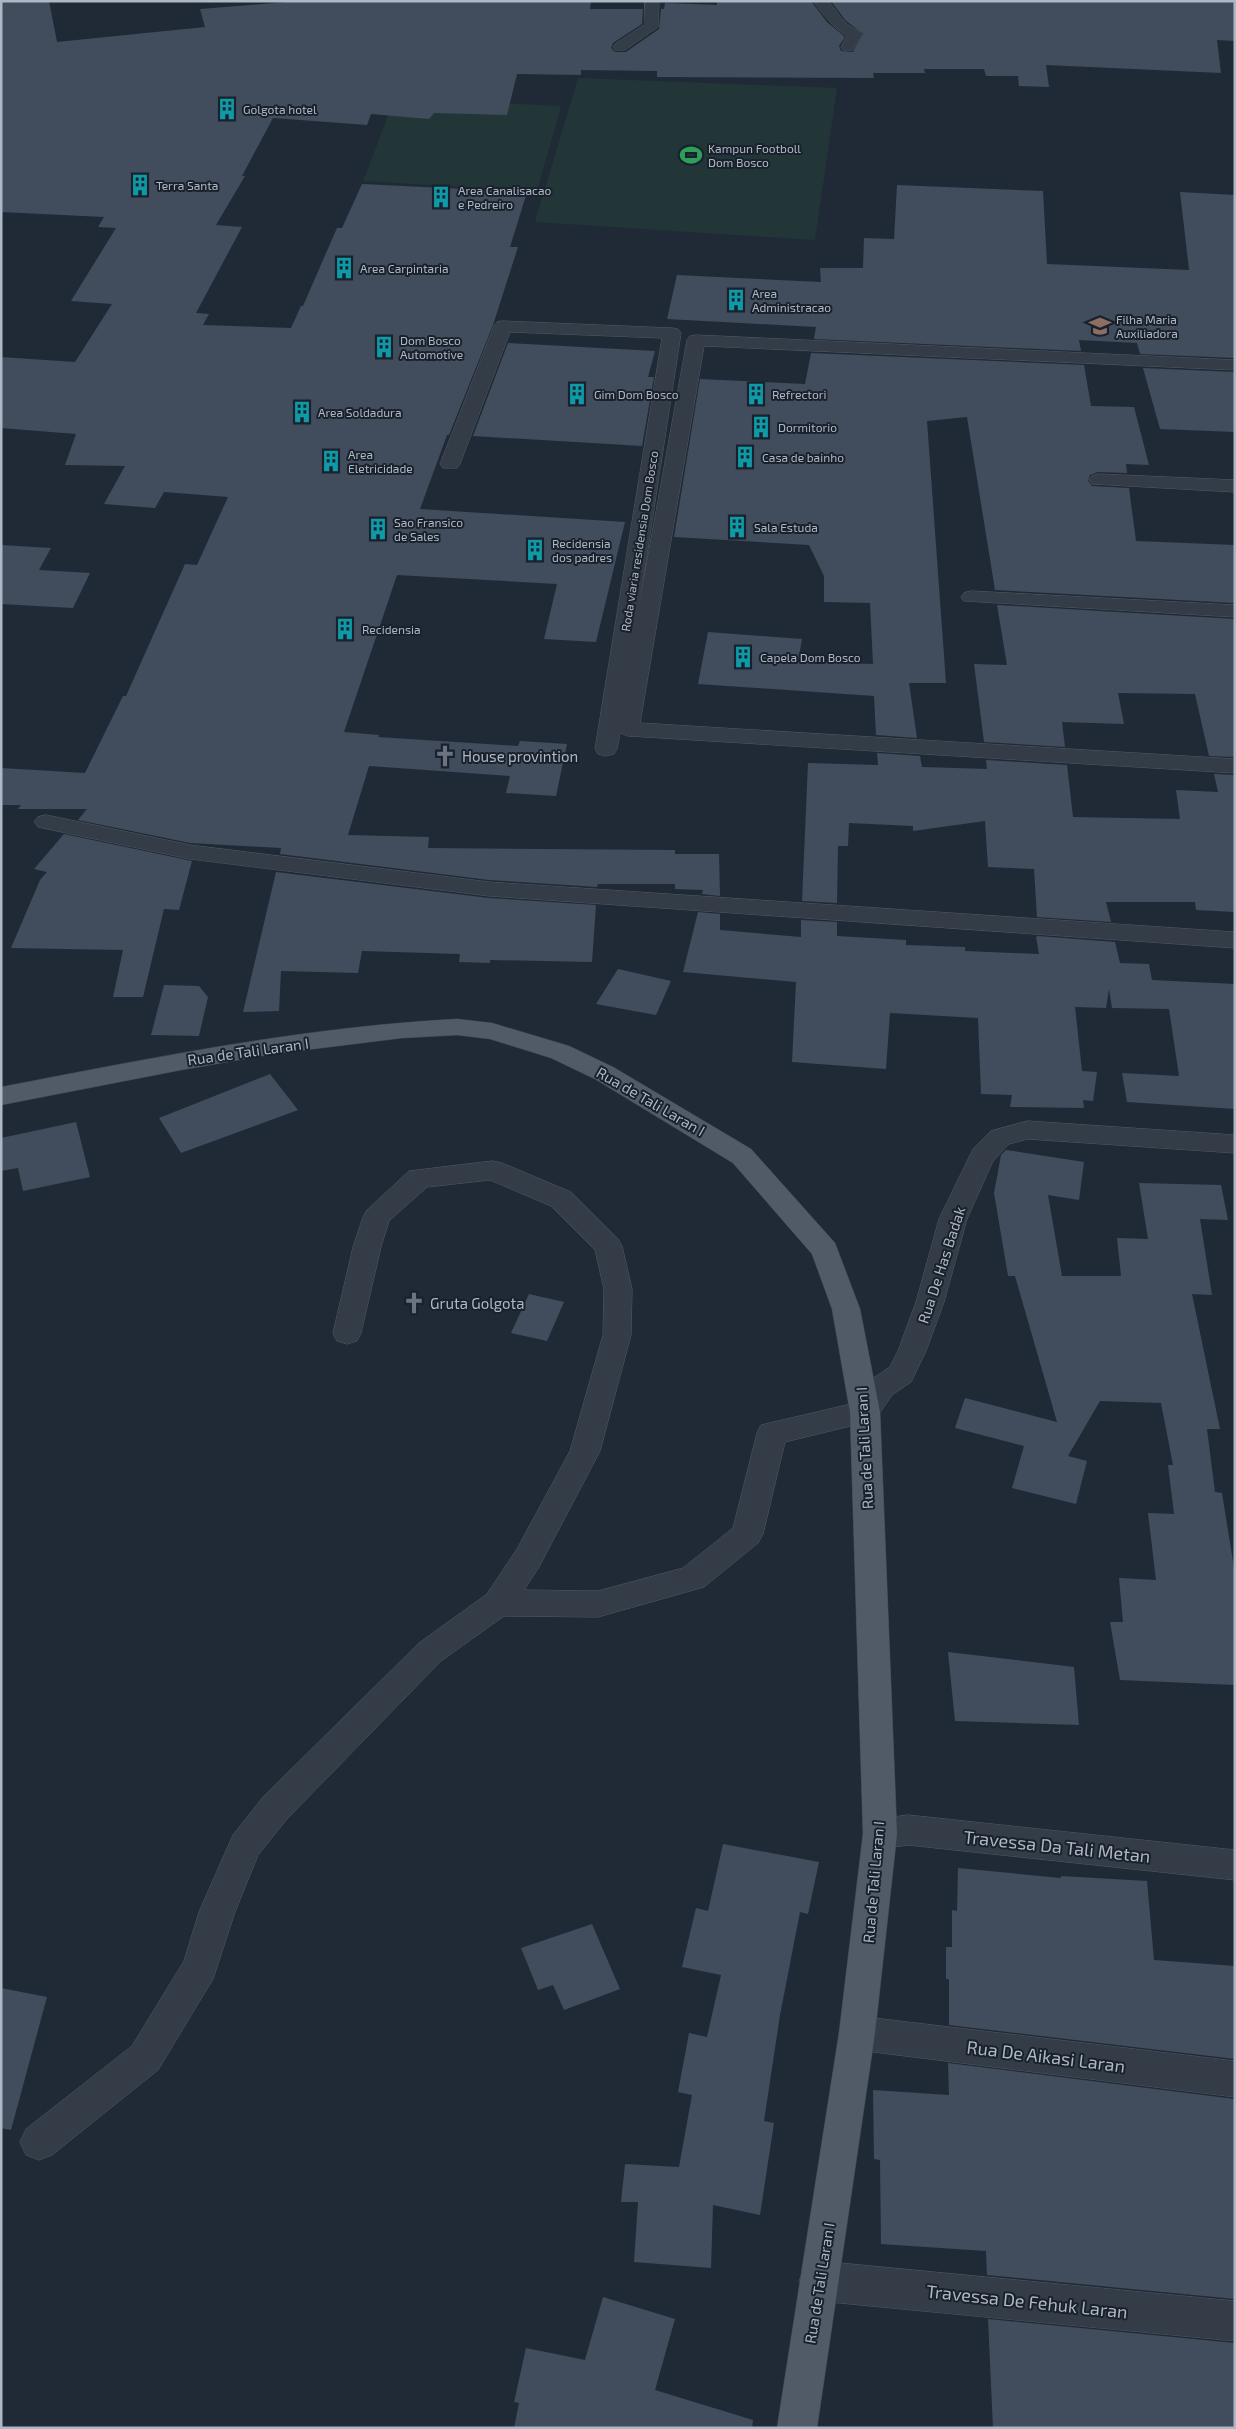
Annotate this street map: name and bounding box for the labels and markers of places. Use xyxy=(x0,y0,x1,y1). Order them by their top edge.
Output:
building icon: Golgota hotel xyxy=(214,96,240,122)
place label: Golgota hotel xyxy=(243,102,317,116)
place label: Kampun Footboll Dom Bosco xyxy=(708,141,801,169)
sports icon: Kampun Footboll Dom Bosco xyxy=(678,142,704,168)
building icon: Terra Santa xyxy=(127,172,153,198)
place label: Terra Santa xyxy=(156,178,218,192)
place label: Area Canalisacao e Pedreiro xyxy=(458,183,551,211)
building icon: Area Canalisacao e Pedreiro xyxy=(428,184,454,210)
building icon: Area Carpintaria xyxy=(331,255,357,281)
place label: Area Carpintaria xyxy=(360,261,449,275)
place label: Area Administracao xyxy=(752,286,831,314)
building icon: Area Administracao xyxy=(723,287,749,313)
place label: Filha Maria Auxiliadora xyxy=(1116,312,1178,340)
school or university icon: Filha Maria Auxiliadora xyxy=(1087,313,1113,339)
place label: Dom Bosco Automotive xyxy=(400,333,463,361)
building icon: Dom Bosco Automotive xyxy=(371,334,397,360)
building icon: Gim Dom Bosco xyxy=(564,381,590,407)
building icon: Refrectori xyxy=(743,381,769,407)
place label: Gim Dom Bosco xyxy=(594,387,679,401)
place label: Refrectori xyxy=(772,387,827,401)
building icon: Area Soldadura xyxy=(289,399,315,425)
place label: Area Soldadura xyxy=(318,405,402,419)
building icon: Dormitorio xyxy=(748,414,774,440)
place label: Dormitorio xyxy=(778,420,837,434)
building icon: Casa de bainho xyxy=(732,444,758,470)
place label: Area Eletricidade xyxy=(348,447,413,475)
building icon: Area Eletricidade xyxy=(318,448,344,474)
place label: Casa de bainho xyxy=(762,450,844,464)
building icon: Sala Estuda xyxy=(724,514,750,540)
place label: Sao Fransico de Sales xyxy=(394,515,463,543)
building icon: Sao Fransico de Sales xyxy=(365,516,391,542)
place label: Sala Estuda xyxy=(754,520,818,534)
place label: Recidensia dos padres xyxy=(552,536,612,564)
building icon: Recidensia dos padres xyxy=(522,537,548,563)
building icon: Recidensia xyxy=(332,616,358,642)
place label: Recidensia xyxy=(362,622,421,636)
building icon: Capela Dom Bosco xyxy=(730,644,756,670)
place label: Capela Dom Bosco xyxy=(760,650,861,664)
church icon: House provintion xyxy=(432,743,458,769)
place label: House provintion xyxy=(462,747,578,765)
church icon: Gruta Golgota xyxy=(401,1290,427,1316)
place label: Gruta Golgota xyxy=(430,1294,524,1312)

